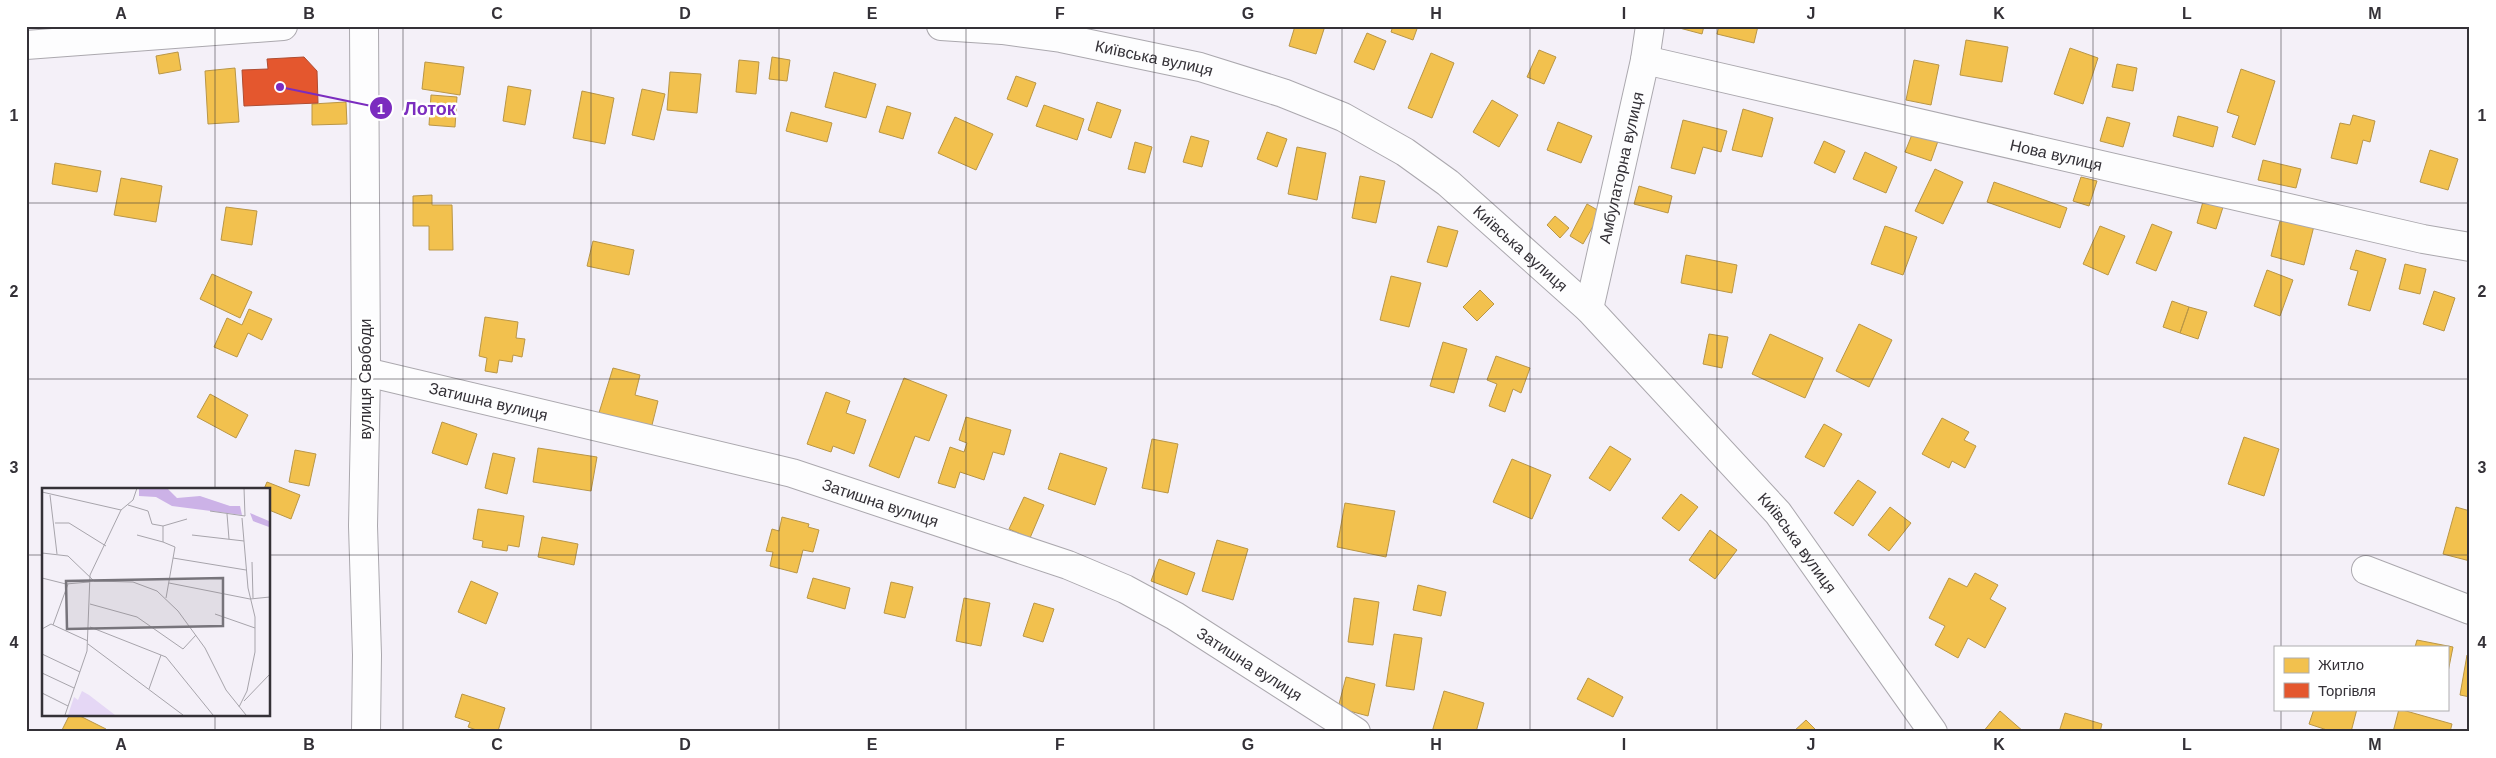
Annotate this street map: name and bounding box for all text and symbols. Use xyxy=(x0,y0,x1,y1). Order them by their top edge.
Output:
text: A xyxy=(115,5,127,22)
text: B xyxy=(303,5,315,22)
text: C xyxy=(491,5,503,22)
text: D xyxy=(679,5,691,22)
text: E xyxy=(867,5,878,22)
text: F xyxy=(1055,5,1065,22)
text: G xyxy=(1242,5,1254,22)
text: H xyxy=(1430,5,1442,22)
text: I xyxy=(1622,5,1626,22)
text: J xyxy=(1807,5,1815,22)
text: K xyxy=(1993,5,2005,22)
text: L xyxy=(2182,5,2192,22)
text: M xyxy=(2368,5,2382,22)
street label: Київська вулиця xyxy=(1094,37,1215,79)
street label: Амбулаторна вулиця xyxy=(1596,90,1646,245)
callout: Лоток xyxy=(369,92,466,125)
text: Лоток xyxy=(404,99,457,119)
text: 1 xyxy=(377,100,385,117)
text: 1 xyxy=(10,107,19,124)
text: 1 xyxy=(2478,107,2487,124)
street label: Нова вулиця xyxy=(2009,136,2104,173)
street label: Київська вулиця xyxy=(1470,202,1571,294)
text: 2 xyxy=(10,283,19,300)
text: 2 xyxy=(2478,283,2487,300)
street label: вулиця Свободи xyxy=(357,318,374,440)
street label: Затишна вулиця xyxy=(428,379,550,423)
text: 3 xyxy=(10,459,19,476)
text: 3 xyxy=(2478,459,2487,476)
street label: Затишна вулиця xyxy=(820,475,941,530)
inset map xyxy=(42,488,270,716)
street label: Київська вулиця xyxy=(1755,489,1840,596)
street label: Затишна вулиця xyxy=(1194,624,1305,704)
text: 4 xyxy=(10,634,19,651)
text: 4 xyxy=(2478,634,2487,651)
legend xyxy=(2274,646,2448,710)
text: Житло xyxy=(2318,656,2364,673)
text: Торгівля xyxy=(2318,682,2376,699)
text: A xyxy=(115,736,127,753)
text: B xyxy=(303,736,315,753)
text: C xyxy=(491,736,503,753)
text: D xyxy=(679,736,691,753)
text: E xyxy=(867,736,878,753)
text: F xyxy=(1055,736,1065,753)
text: G xyxy=(1242,736,1254,753)
text: H xyxy=(1430,736,1442,753)
text: I xyxy=(1622,736,1626,753)
text: J xyxy=(1807,736,1815,753)
text: K xyxy=(1993,736,2005,753)
text: L xyxy=(2182,736,2192,753)
text: M xyxy=(2368,736,2382,753)

